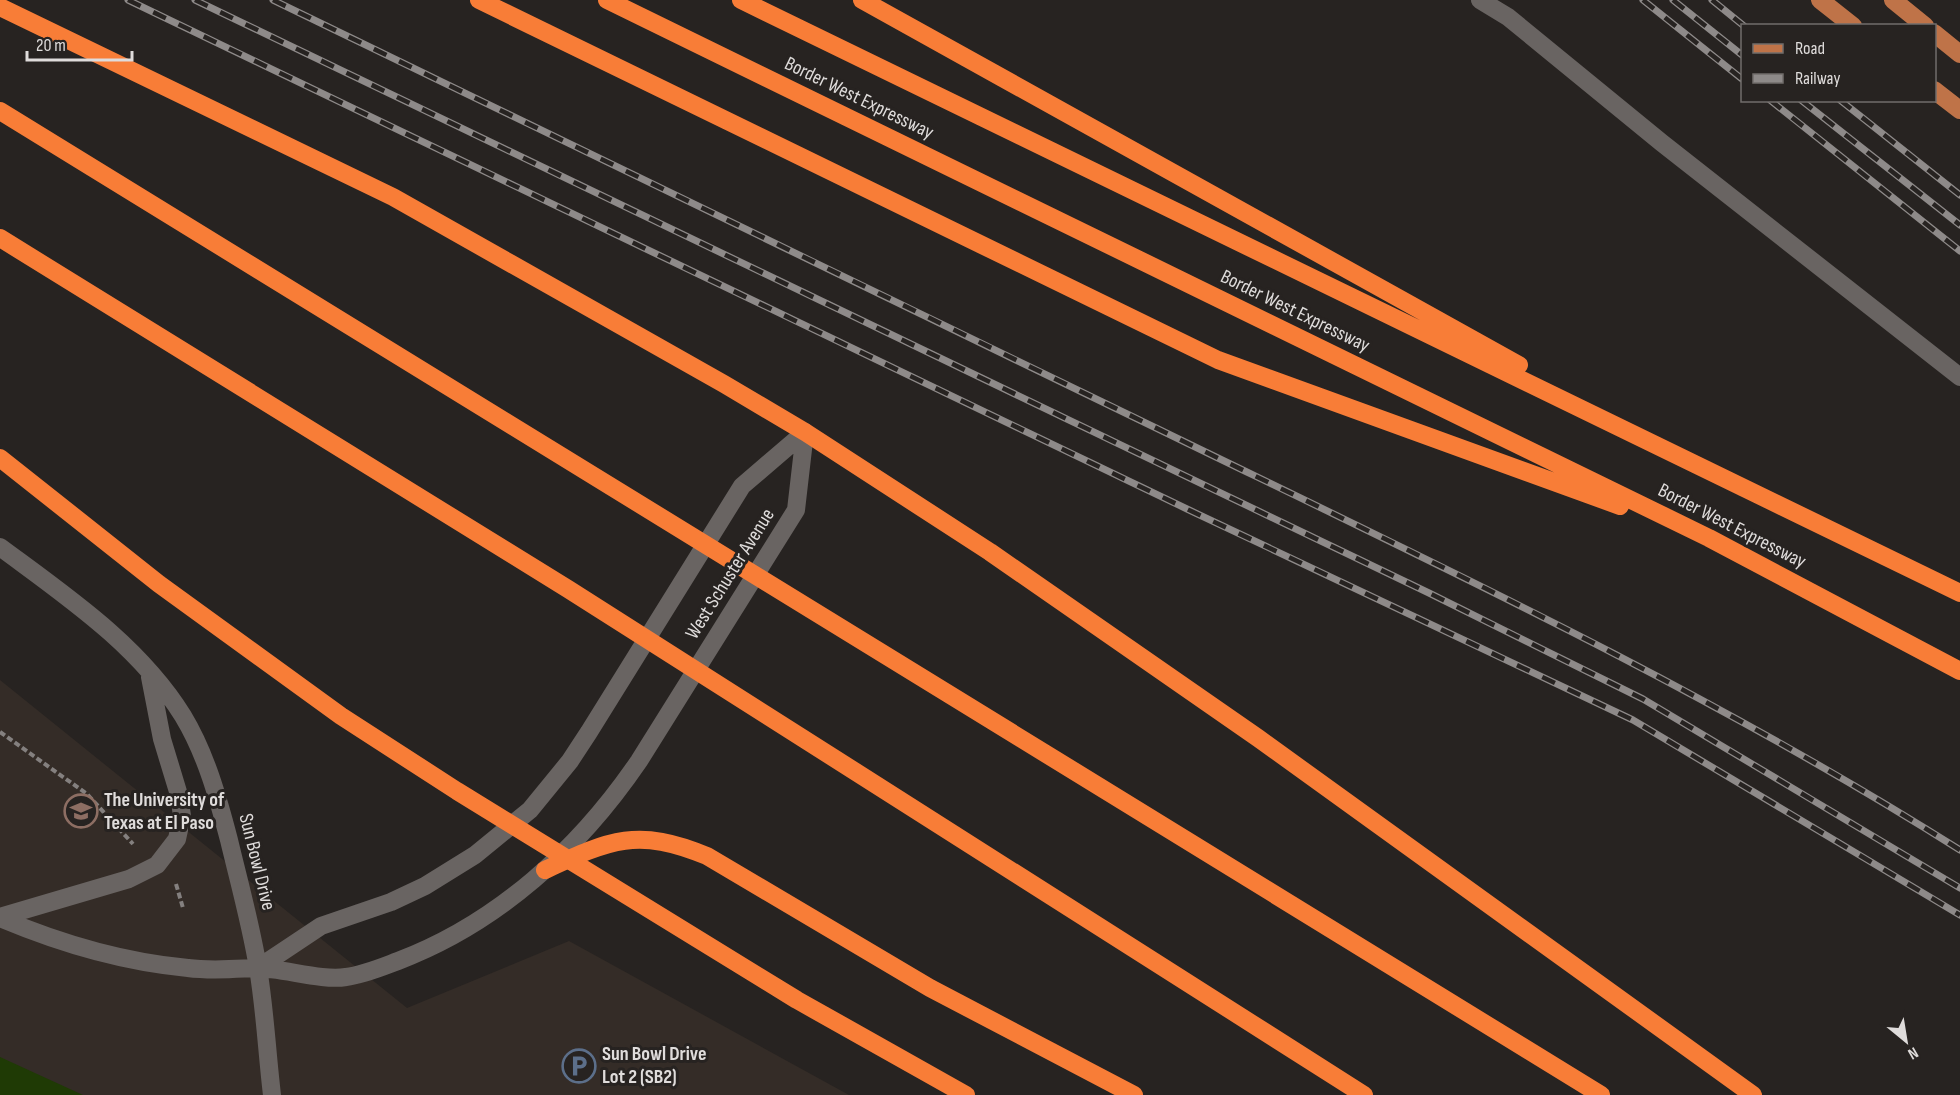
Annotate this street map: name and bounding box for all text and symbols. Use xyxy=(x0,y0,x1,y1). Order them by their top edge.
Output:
scale bar xyxy=(27,24,132,62)
legend xyxy=(1741,24,1936,102)
text: 20 m xyxy=(36,35,66,56)
text: Road xyxy=(1795,38,1825,59)
street label: Border West Expressway xyxy=(780,51,938,145)
text: Railway xyxy=(1795,68,1840,89)
street label: Border West Expressway xyxy=(1216,264,1374,358)
street label: Border West Expressway xyxy=(1654,478,1810,574)
street label: West Schuster Avenue xyxy=(680,504,780,644)
place label: The University of Texas at El Paso xyxy=(104,788,225,835)
school or university icon: The University of Texas at El Paso xyxy=(63,793,99,829)
street label: Sun Bowl Drive xyxy=(233,811,281,913)
north arrow xyxy=(1876,1011,1936,1071)
place label: Sun Bowl Drive Lot 2 (SB2) xyxy=(602,1042,707,1089)
text: N xyxy=(1904,1042,1921,1063)
parking icon: Sun Bowl Drive Lot 2 (SB2) xyxy=(561,1048,597,1084)

